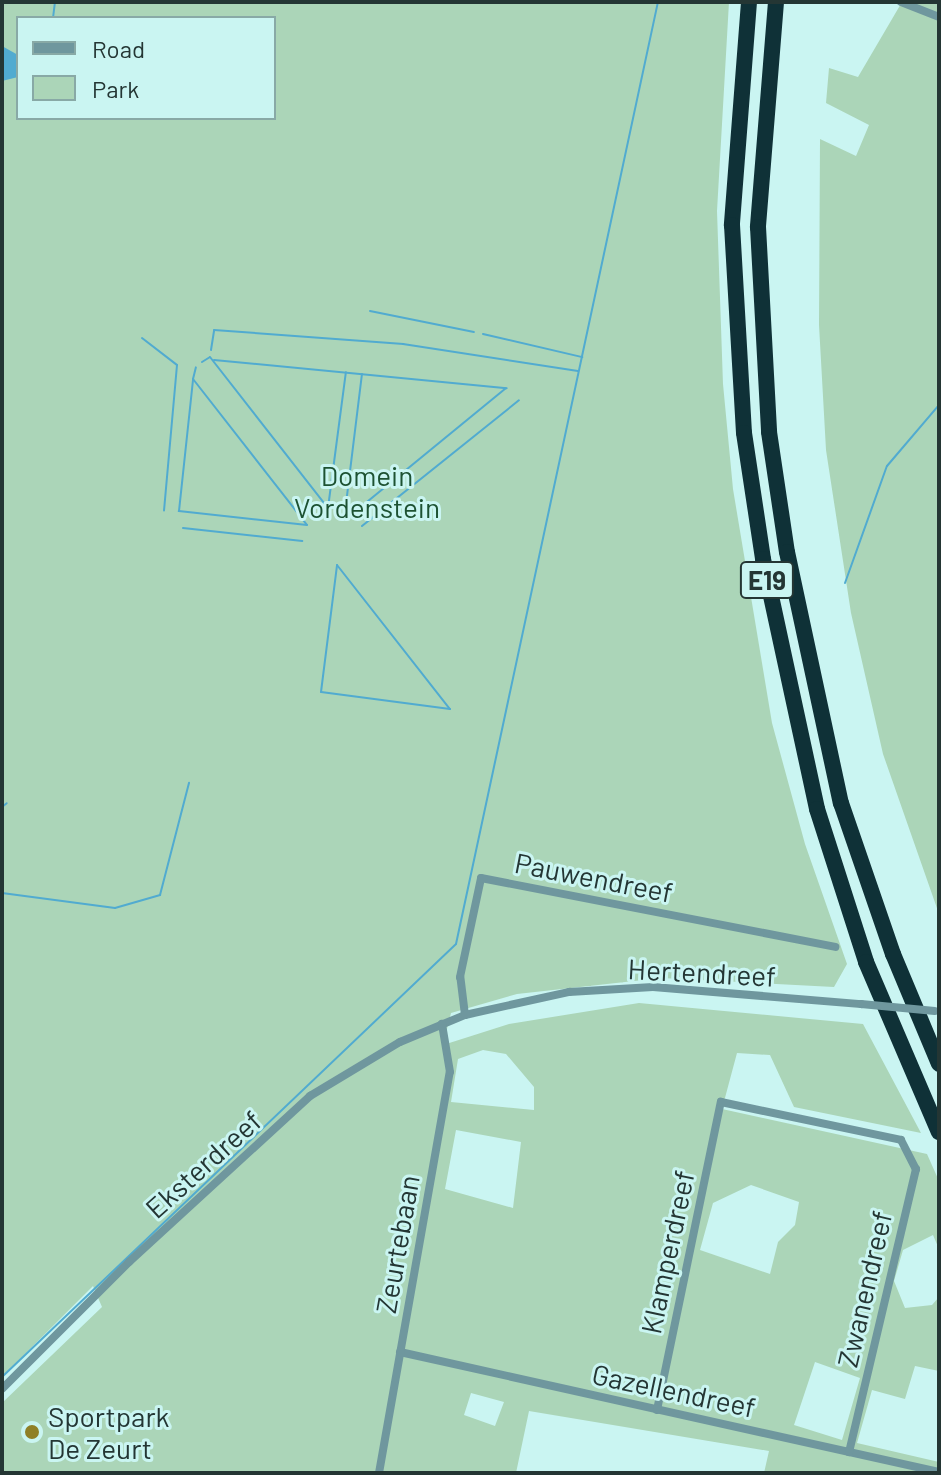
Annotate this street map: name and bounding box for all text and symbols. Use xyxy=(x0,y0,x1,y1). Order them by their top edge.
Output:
legend xyxy=(16,16,276,120)
text: Road xyxy=(92,34,145,63)
text: Park xyxy=(92,74,139,103)
park label: Domein Vordenstein xyxy=(294,458,440,524)
road number: E19 xyxy=(739,558,795,602)
street label: Pauwendreef xyxy=(512,845,676,909)
street label: Hertendreef xyxy=(627,951,777,993)
street label: Eksterdreef xyxy=(138,1103,268,1225)
street label: Klamperdreef xyxy=(633,1167,701,1337)
street label: Zeurtebaan xyxy=(368,1172,426,1316)
street label: Zwanendreef xyxy=(830,1208,898,1370)
street label: Gazellendreef xyxy=(589,1356,759,1424)
place label: Sportpark De Zeurt xyxy=(48,1399,170,1465)
marker: Sportpark De Zeurt xyxy=(23,1423,41,1441)

